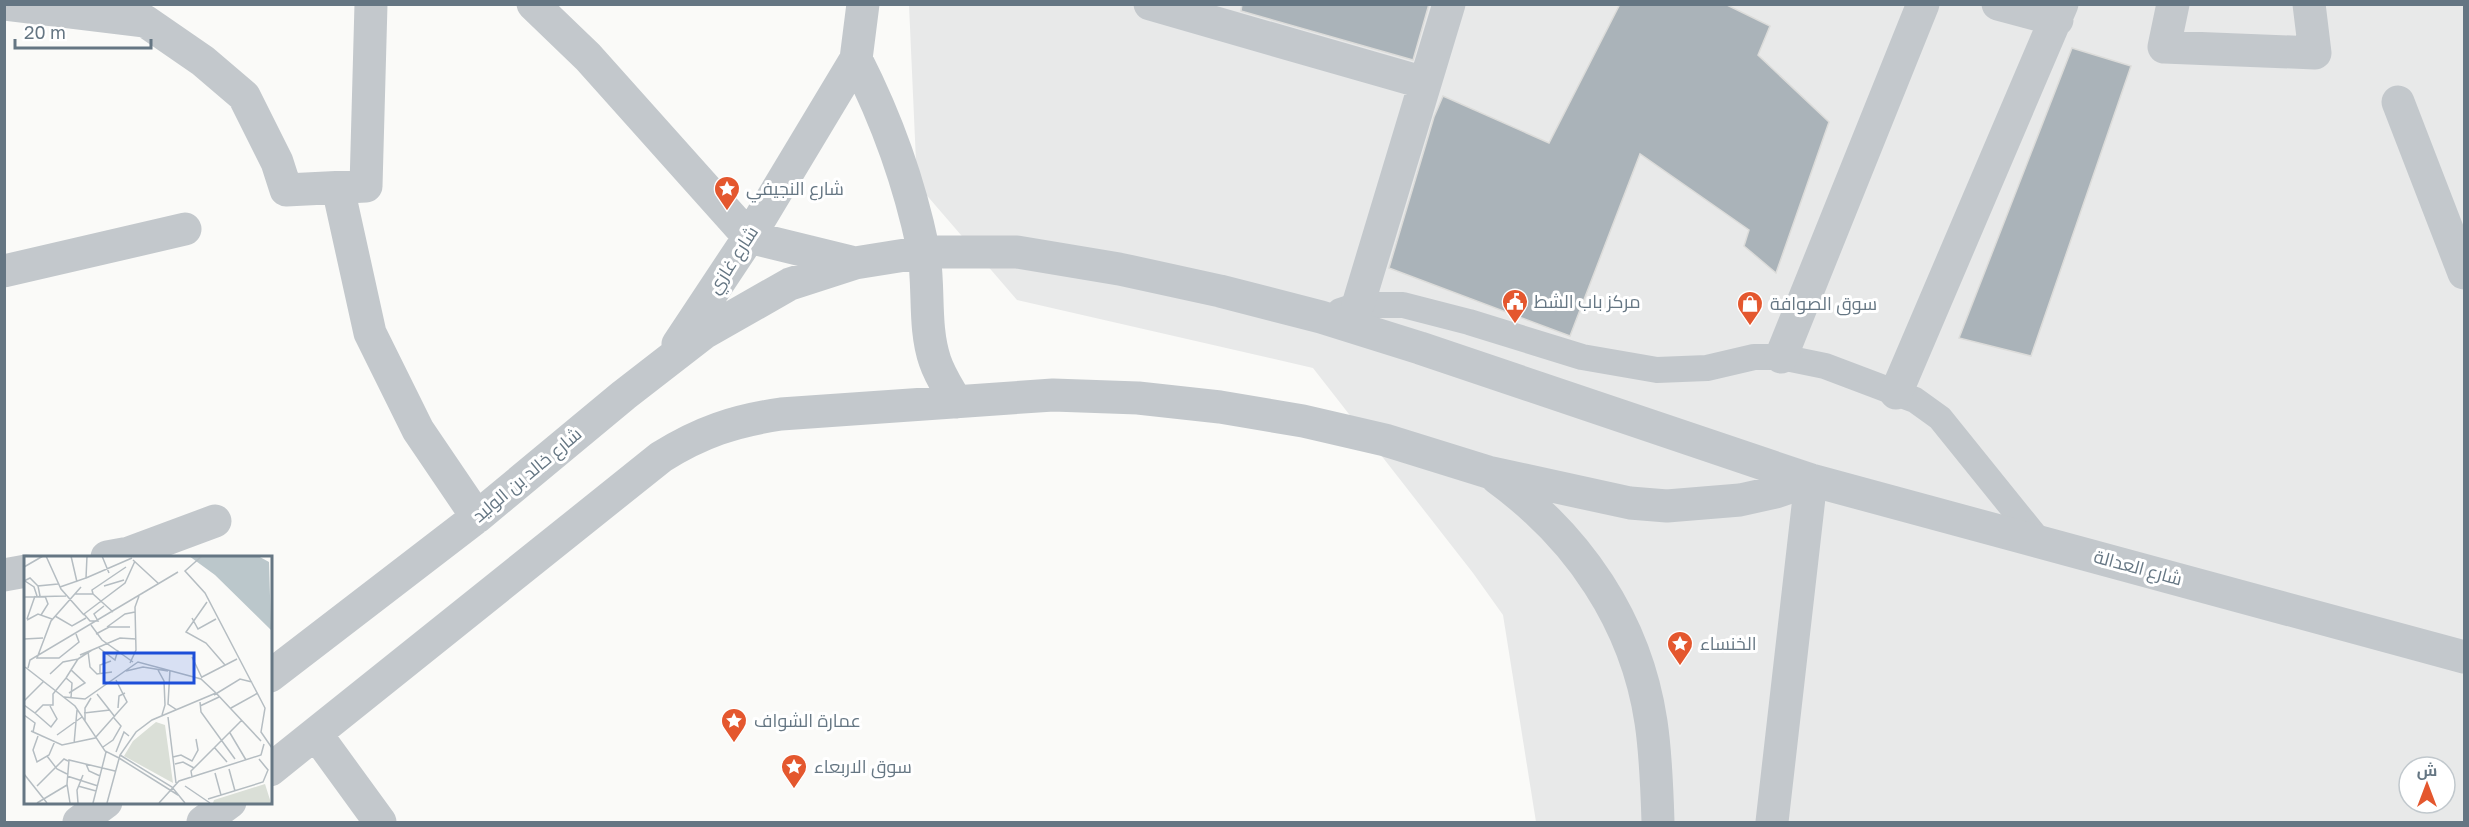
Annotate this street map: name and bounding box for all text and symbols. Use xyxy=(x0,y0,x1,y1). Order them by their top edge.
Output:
scale bar xyxy=(15,12,152,50)
text: 20 m xyxy=(24,21,66,43)
place icon: شارع النجيفي xyxy=(712,174,742,212)
place label: شارع النجيفي xyxy=(746,177,844,203)
street label: شارع غازي xyxy=(702,222,765,300)
public building icon: مركز باب الشط xyxy=(1500,287,1530,325)
shop icon: سوق الصوافة xyxy=(1735,289,1765,327)
place label: مركز باب الشط xyxy=(1534,290,1641,313)
place label: سوق الصوافة xyxy=(1770,292,1877,316)
street label: شارع خالد بن الوليد xyxy=(467,422,587,528)
street label: شارع العدالة xyxy=(2091,545,2185,591)
inset map xyxy=(24,556,272,803)
place icon: الخنساء xyxy=(1665,629,1695,667)
place label: الخنساء xyxy=(1700,632,1757,654)
place icon: عمارة الشواف xyxy=(719,706,749,744)
place label: عمارة الشواف xyxy=(754,709,861,732)
place icon: سوق الاربعاء xyxy=(779,752,809,790)
place label: سوق الاربعاء xyxy=(814,755,912,779)
north arrow xyxy=(2397,755,2457,815)
text: ش xyxy=(2417,760,2437,780)

